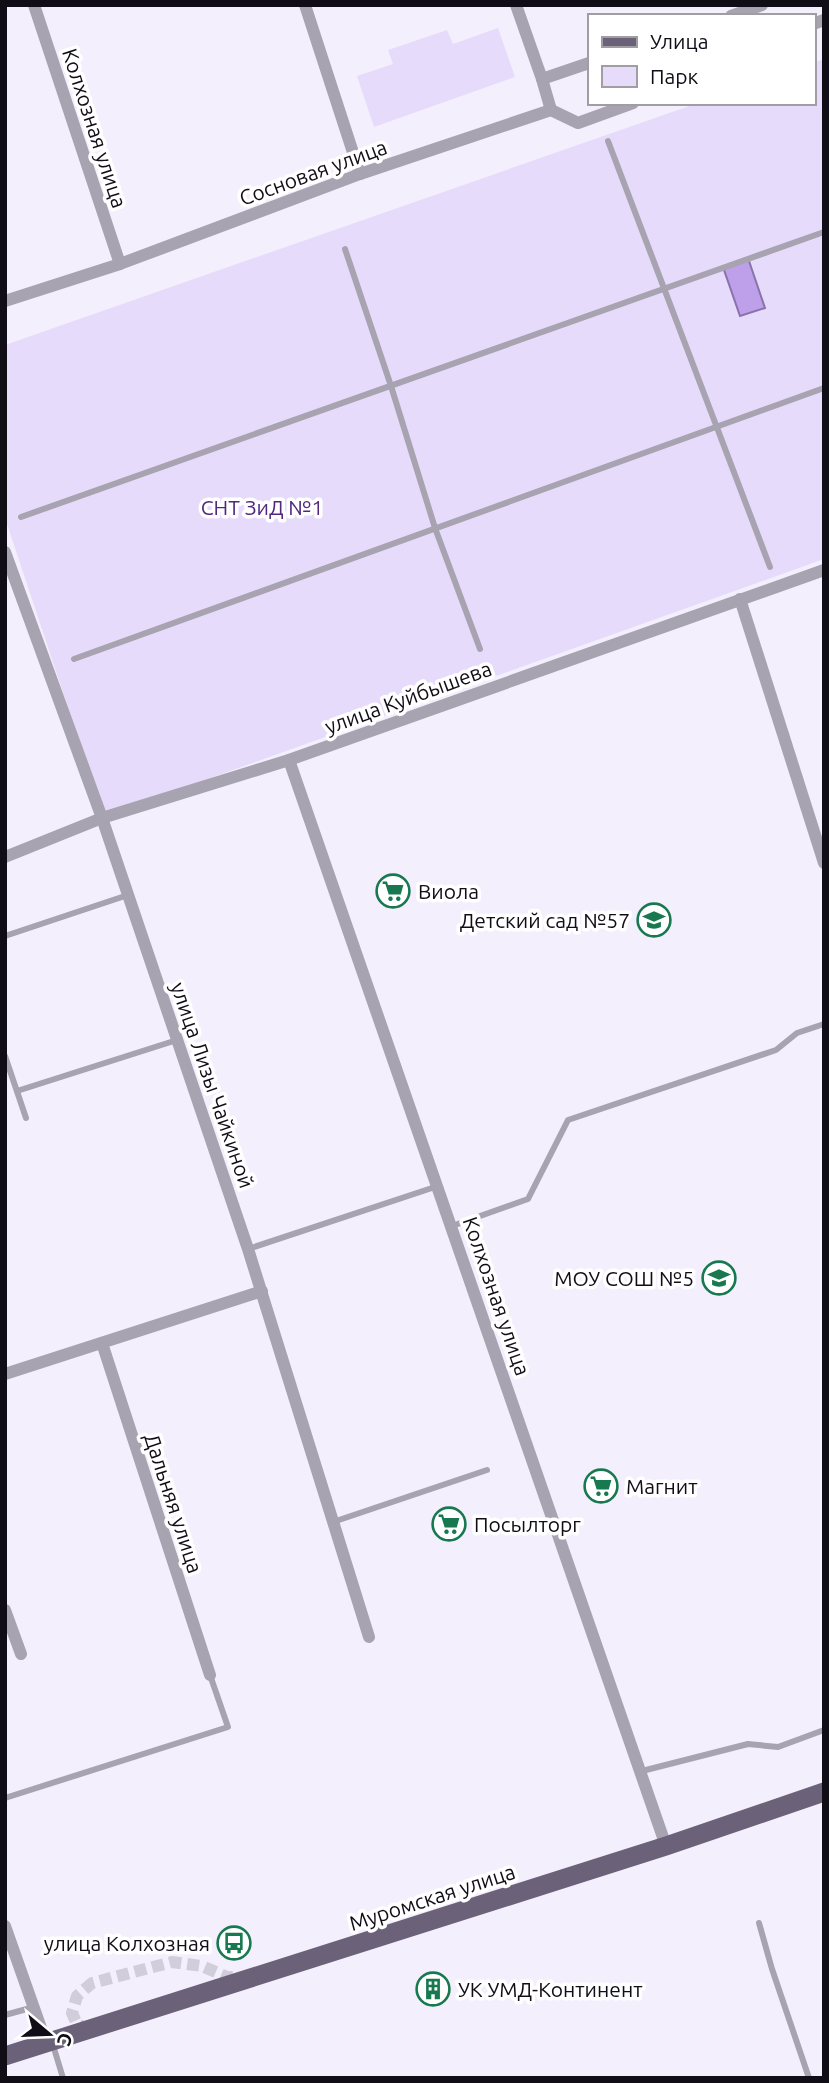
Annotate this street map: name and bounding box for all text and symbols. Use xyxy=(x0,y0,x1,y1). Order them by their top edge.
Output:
legend xyxy=(588,14,815,105)
text: Улица xyxy=(650,29,708,53)
street label: Колхозная улица xyxy=(58,45,132,211)
text: Парк xyxy=(650,64,699,88)
street label: Сосновая улица xyxy=(236,134,390,210)
park label: СНТ ЗиД №1 xyxy=(201,495,323,519)
street label: улица Куйбышева xyxy=(321,656,495,738)
supermarket icon: Виола xyxy=(374,872,412,910)
place label: Виола xyxy=(418,879,479,903)
school or university icon: Детский сад №57 xyxy=(635,901,673,939)
place label: Детский сад №57 xyxy=(460,908,630,932)
street label: улица Лизы Чайкиной xyxy=(166,979,260,1191)
street label: Колхозная улица xyxy=(459,1213,535,1379)
school or university icon: МОУ СОШ №5 xyxy=(700,1259,738,1297)
place label: МОУ СОШ №5 xyxy=(554,1266,694,1290)
street label: Дальняя улица xyxy=(140,1430,208,1576)
supermarket icon: Магнит xyxy=(582,1467,620,1505)
place label: Магнит xyxy=(626,1474,698,1498)
supermarket icon: Посылторг xyxy=(430,1505,468,1543)
place label: Посылторг xyxy=(474,1512,581,1536)
street label: Муромская улица xyxy=(346,1859,518,1935)
bus stop icon: улица Колхозная xyxy=(215,1924,253,1962)
place label: улица Колхозная xyxy=(44,1931,210,1955)
building icon: УК УМД-Континент xyxy=(414,1970,452,2008)
place label: УК УМД-Континент xyxy=(458,1977,643,2001)
north arrow xyxy=(14,1999,84,2069)
text: С xyxy=(53,2030,77,2049)

